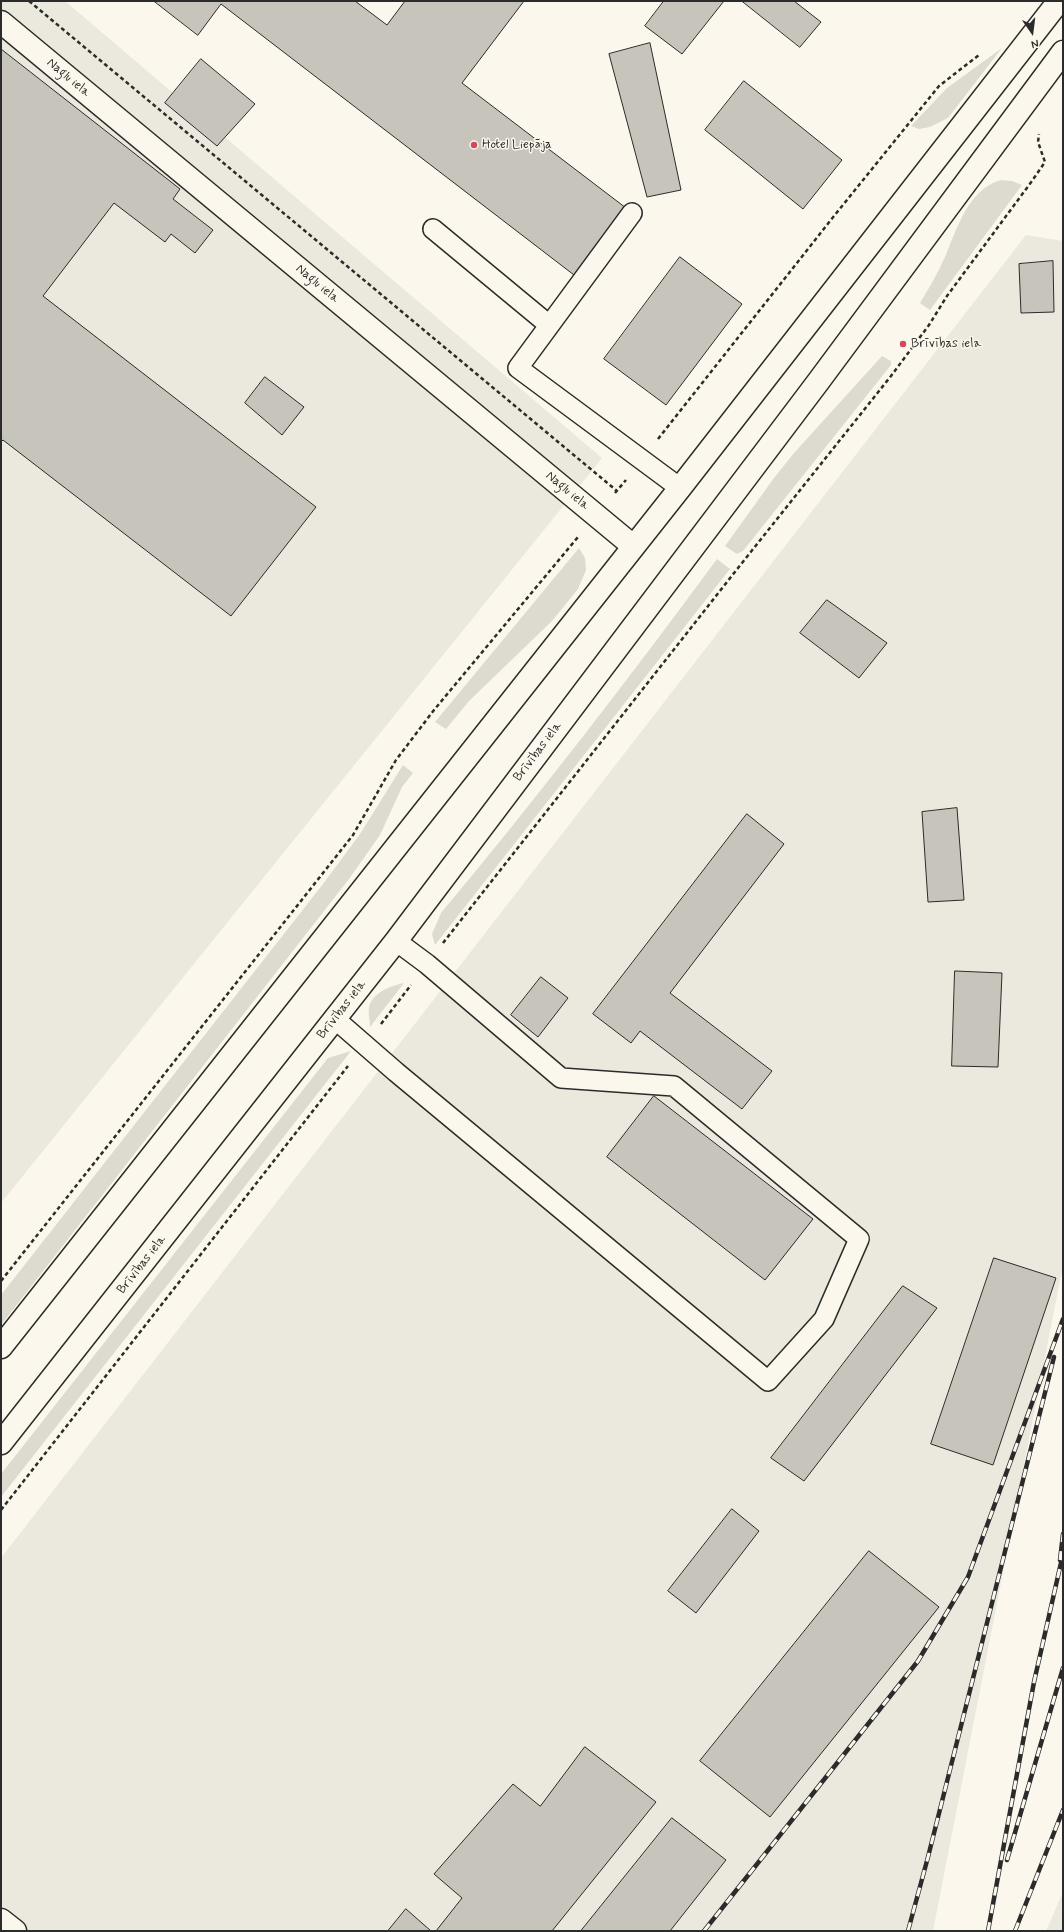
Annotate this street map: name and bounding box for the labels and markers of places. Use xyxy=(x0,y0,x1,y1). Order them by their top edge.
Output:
place label: Hotel Liepāja xyxy=(482,137,552,153)
marker: Hotel Liepāja xyxy=(469,140,479,150)
place label: Brīvības iela xyxy=(911,336,981,352)
marker: Brīvības iela xyxy=(898,339,908,349)

